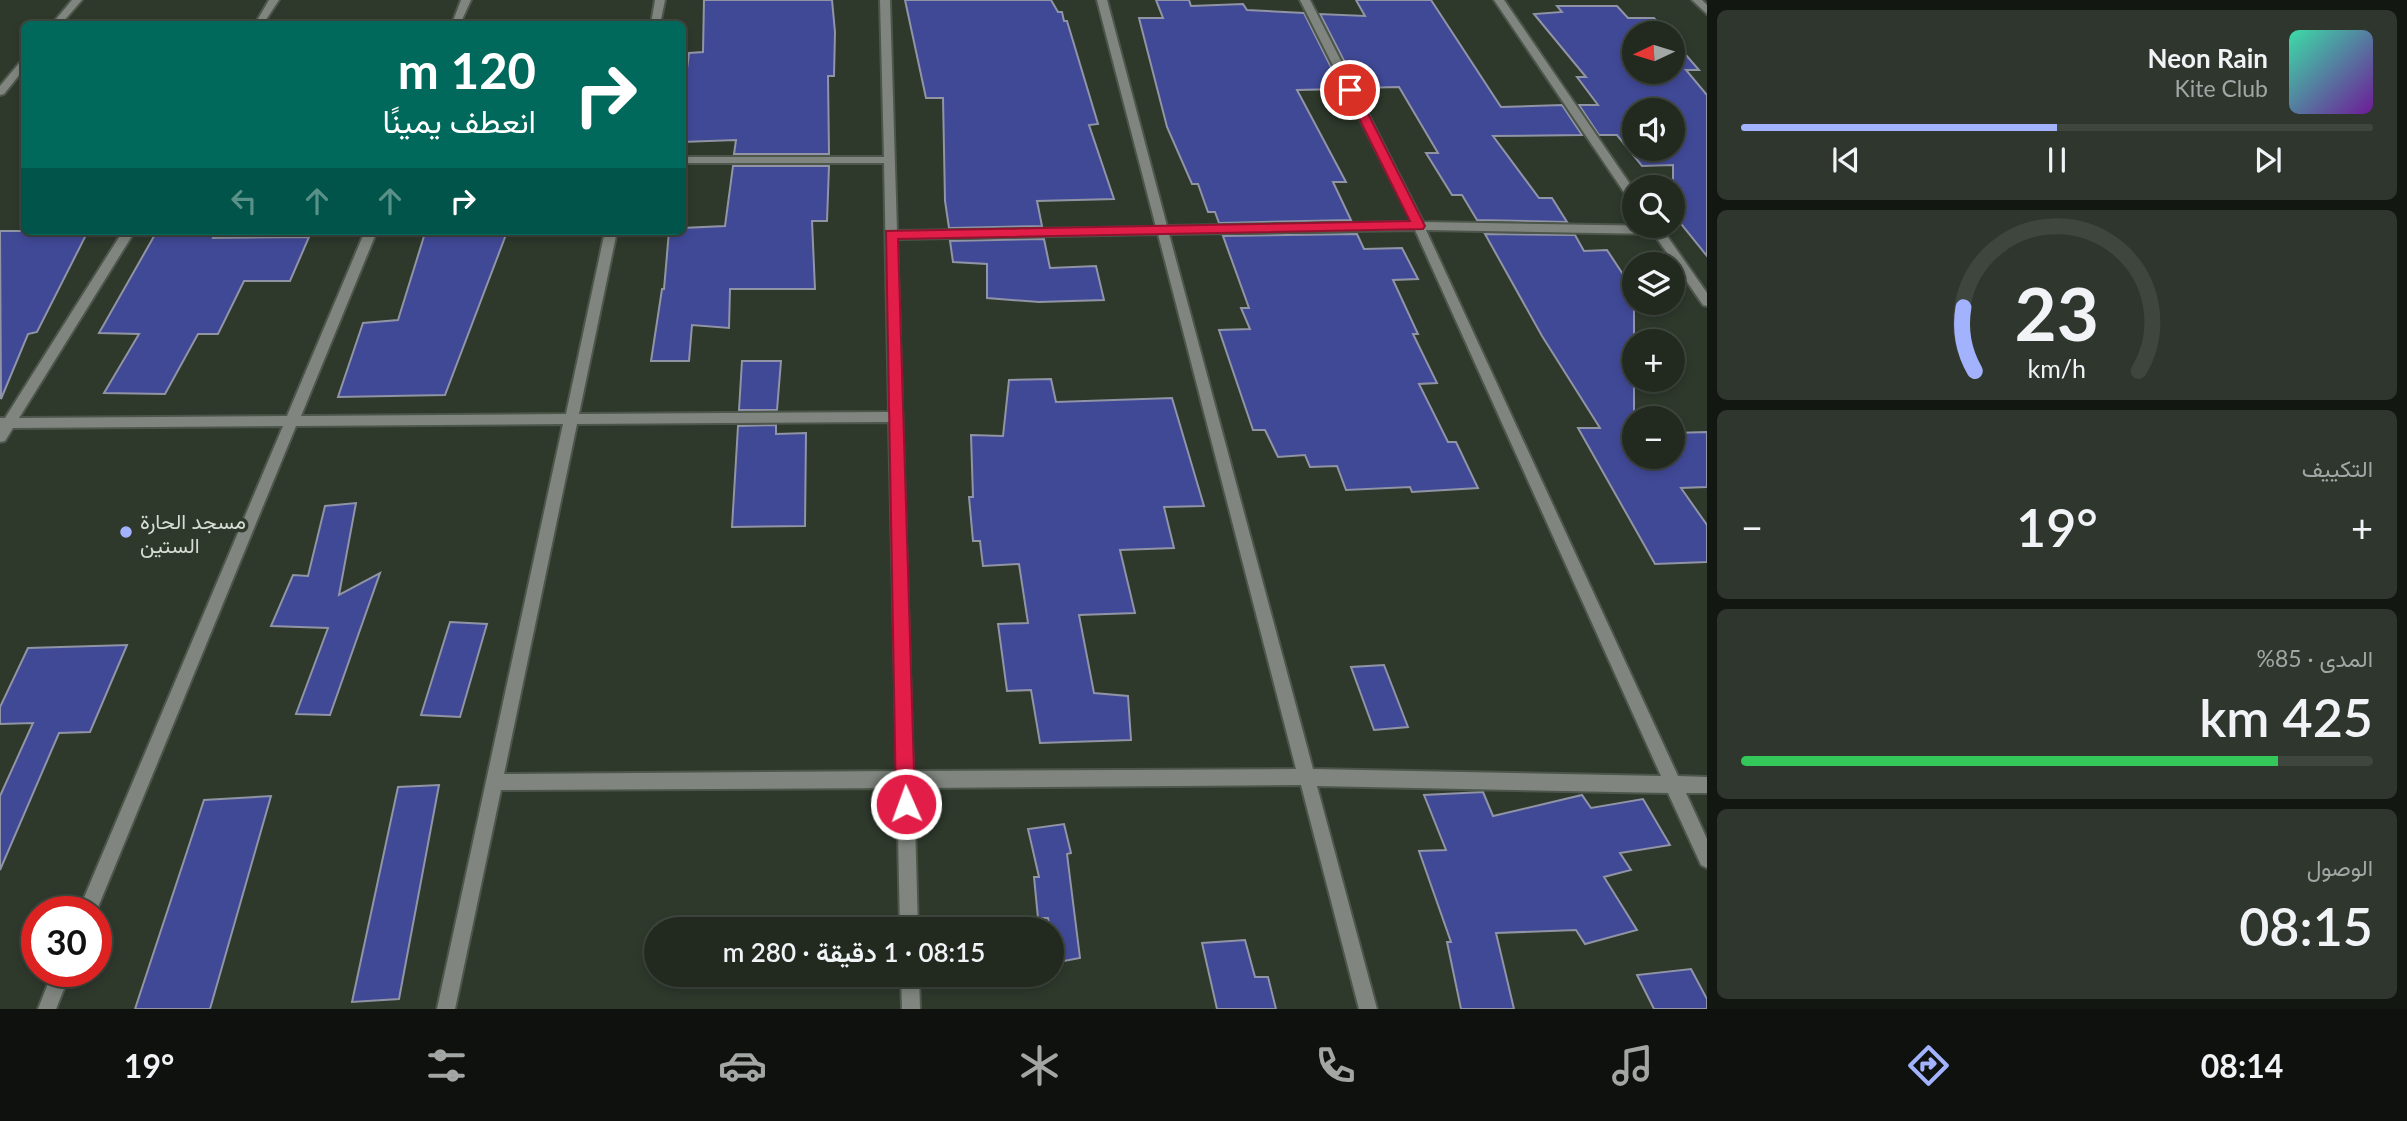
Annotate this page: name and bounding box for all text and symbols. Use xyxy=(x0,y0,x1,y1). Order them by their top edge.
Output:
north arrow xyxy=(1622,21,1685,84)
map controls xyxy=(1622,21,1685,469)
text: 120 m xyxy=(398,41,536,99)
text: Neon Rain xyxy=(2148,42,2268,74)
icon: right xyxy=(560,49,651,140)
pin xyxy=(1320,60,1380,120)
icon: arrive xyxy=(1331,71,1369,109)
text: Kite Club xyxy=(2175,74,2268,102)
button: sound xyxy=(1622,98,1685,161)
text: انعطف يمينًا xyxy=(383,101,536,140)
icon: previous xyxy=(1827,141,1865,179)
icon: pause xyxy=(2038,141,2076,179)
icon: next xyxy=(2249,141,2287,179)
button: search xyxy=(1622,175,1685,238)
icon: left xyxy=(225,182,263,220)
icon: ahead xyxy=(298,182,336,220)
icon: ahead xyxy=(371,182,409,220)
icon: right xyxy=(444,182,482,220)
button: layers xyxy=(1622,252,1685,315)
text: 23 xyxy=(2015,269,2099,357)
button: + xyxy=(1622,329,1685,392)
text: km/h xyxy=(2028,352,2086,382)
button: − xyxy=(1622,406,1685,469)
text: التكييف xyxy=(2302,454,2373,482)
text: 19° xyxy=(2016,496,2098,558)
text: − xyxy=(1741,504,1763,550)
text: + xyxy=(2351,504,2373,550)
place label: مسجد الحارة الستين xyxy=(140,508,246,558)
marker: مسجد الحارة الستين xyxy=(118,524,134,540)
text: المدى · 85% xyxy=(2257,644,2373,672)
text: 425 km xyxy=(2199,686,2373,748)
position arrow xyxy=(869,767,943,841)
text: الوصول xyxy=(2307,853,2373,881)
text: 08:15 xyxy=(2239,895,2373,957)
speed limit sign: 30 xyxy=(21,896,112,987)
text: 08:15 · 1 دقيقة · 280 m xyxy=(723,936,985,968)
icon: filters xyxy=(422,1041,471,1090)
icon: car xyxy=(718,1041,767,1090)
icon: climate xyxy=(1015,1041,1064,1090)
icon: phone xyxy=(1311,1041,1360,1090)
icon: music xyxy=(1608,1041,1657,1090)
icon: directions xyxy=(1904,1041,1953,1090)
text: 19° xyxy=(124,1046,174,1085)
text: 08:14 xyxy=(2201,1046,2283,1085)

